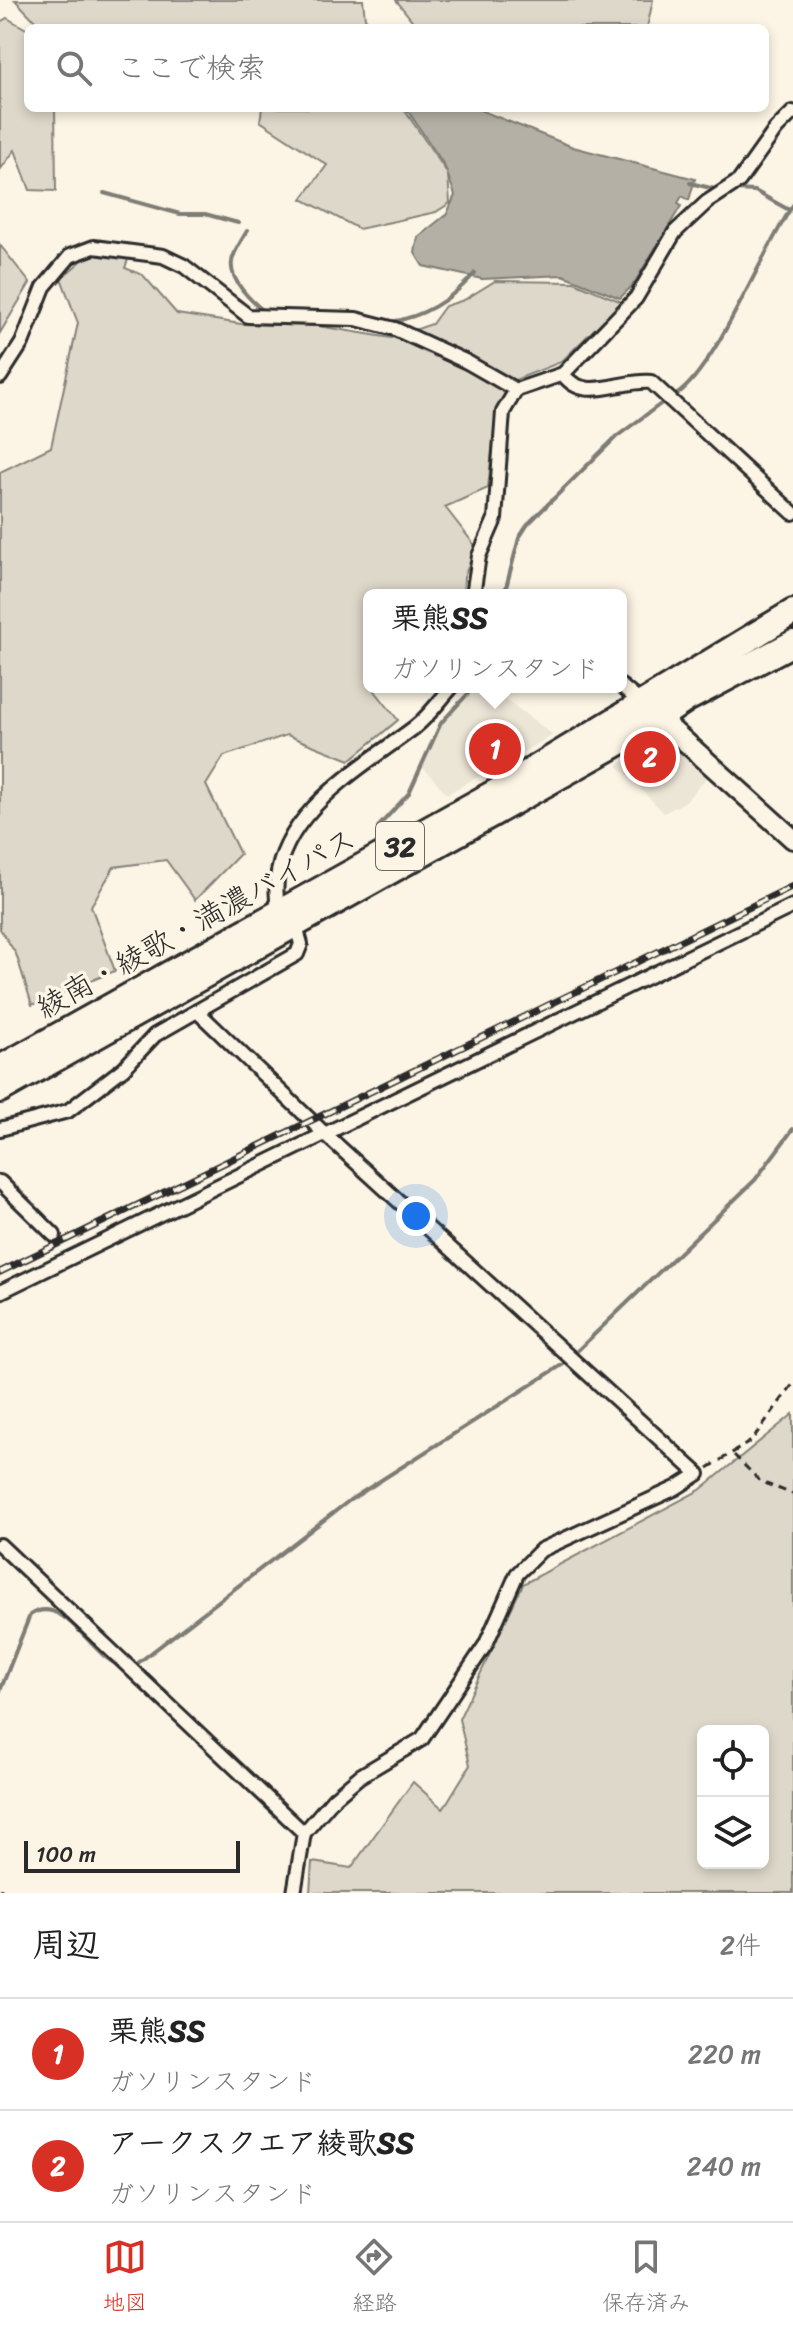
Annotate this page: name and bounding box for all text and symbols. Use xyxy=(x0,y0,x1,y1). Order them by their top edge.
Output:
search box xyxy=(24,24,769,112)
text: ここで検索 xyxy=(116,41,266,95)
icon: search xyxy=(52,46,96,90)
popup xyxy=(363,589,627,693)
text: 栗熊SS xyxy=(391,591,488,645)
text: ガソリンスタンド xyxy=(391,645,599,691)
pin: 1 xyxy=(469,719,521,779)
pin: 2 xyxy=(624,727,676,787)
street label: 綾南・綾歌・満濃バイパス xyxy=(26,812,366,1034)
road number: 32 xyxy=(376,822,424,870)
your location xyxy=(396,1196,436,1236)
map controls xyxy=(697,1725,769,1869)
button: locate xyxy=(697,1725,769,1797)
button: layers xyxy=(697,1797,769,1869)
text: 100 m xyxy=(36,1835,96,1874)
scale bar xyxy=(24,1837,240,1873)
text: 周辺 xyxy=(32,1915,100,1975)
text: 2件 xyxy=(720,1922,761,1968)
text: 栗熊SS xyxy=(108,2004,206,2058)
text: 1 xyxy=(52,2031,64,2077)
text: 220 m xyxy=(688,2031,761,2077)
text: ガソリンスタンド xyxy=(108,2058,317,2104)
text: アークスクエア綾歌SS xyxy=(108,2116,414,2170)
text: 2 xyxy=(50,2143,66,2189)
text: 240 m xyxy=(687,2143,761,2189)
text: ガソリンスタンド xyxy=(108,2170,317,2216)
tab: 地図 xyxy=(103,2235,147,2322)
tab: 経路 xyxy=(352,2235,396,2322)
tab: 保存済み xyxy=(602,2235,690,2322)

